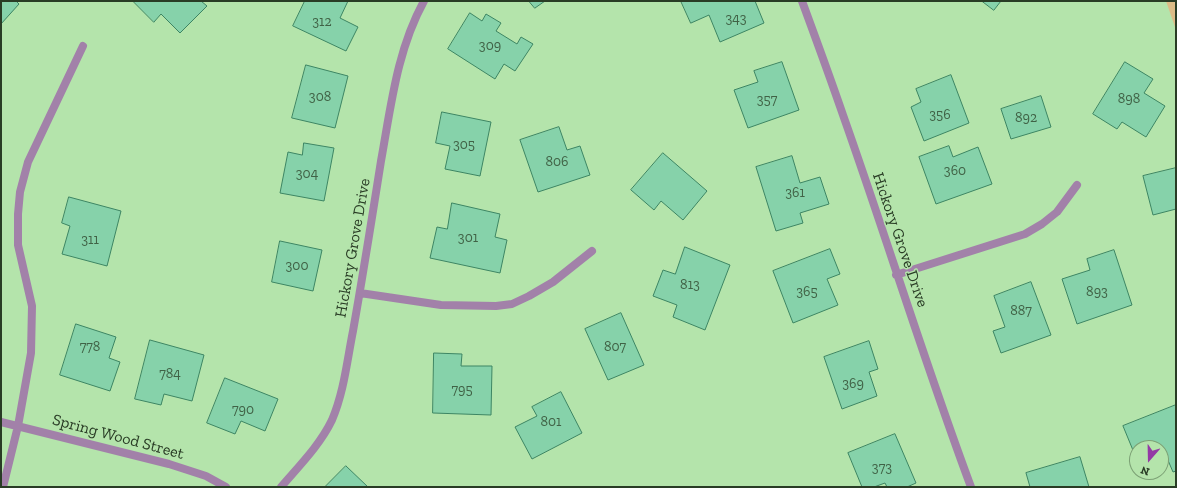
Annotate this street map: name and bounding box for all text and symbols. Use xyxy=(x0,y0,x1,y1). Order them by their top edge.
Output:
house number: 343 xyxy=(725,11,747,27)
house number: 312 xyxy=(312,14,332,30)
house number: 309 xyxy=(479,38,501,54)
house number: 308 xyxy=(309,89,331,105)
house number: 898 xyxy=(1118,91,1140,107)
house number: 357 xyxy=(757,92,777,108)
house number: 356 xyxy=(929,107,951,123)
house number: 892 xyxy=(1015,110,1037,126)
house number: 305 xyxy=(453,137,475,153)
house number: 806 xyxy=(545,154,569,170)
house number: 360 xyxy=(944,163,966,179)
house number: 304 xyxy=(296,166,318,182)
street label: Hickory Grove Drive xyxy=(868,170,932,310)
street label: Hickory Grove Drive xyxy=(331,177,375,319)
house number: 361 xyxy=(785,185,805,201)
house number: 301 xyxy=(458,230,478,246)
house number: 311 xyxy=(81,232,99,248)
house number: 300 xyxy=(286,258,308,274)
house number: 813 xyxy=(680,277,700,293)
house number: 365 xyxy=(796,284,818,300)
house number: 893 xyxy=(1086,284,1108,300)
house number: 887 xyxy=(1010,303,1032,319)
house number: 778 xyxy=(80,339,100,355)
house number: 807 xyxy=(604,339,626,355)
house number: 784 xyxy=(159,366,181,382)
house number: 369 xyxy=(842,376,864,392)
house number: 795 xyxy=(451,382,473,398)
house number: 790 xyxy=(232,402,254,418)
street label: Spring Wood Street xyxy=(50,410,186,464)
house number: 801 xyxy=(541,414,561,430)
north arrow xyxy=(1129,440,1169,480)
house number: 373 xyxy=(872,460,892,476)
text: N xyxy=(1139,463,1151,478)

